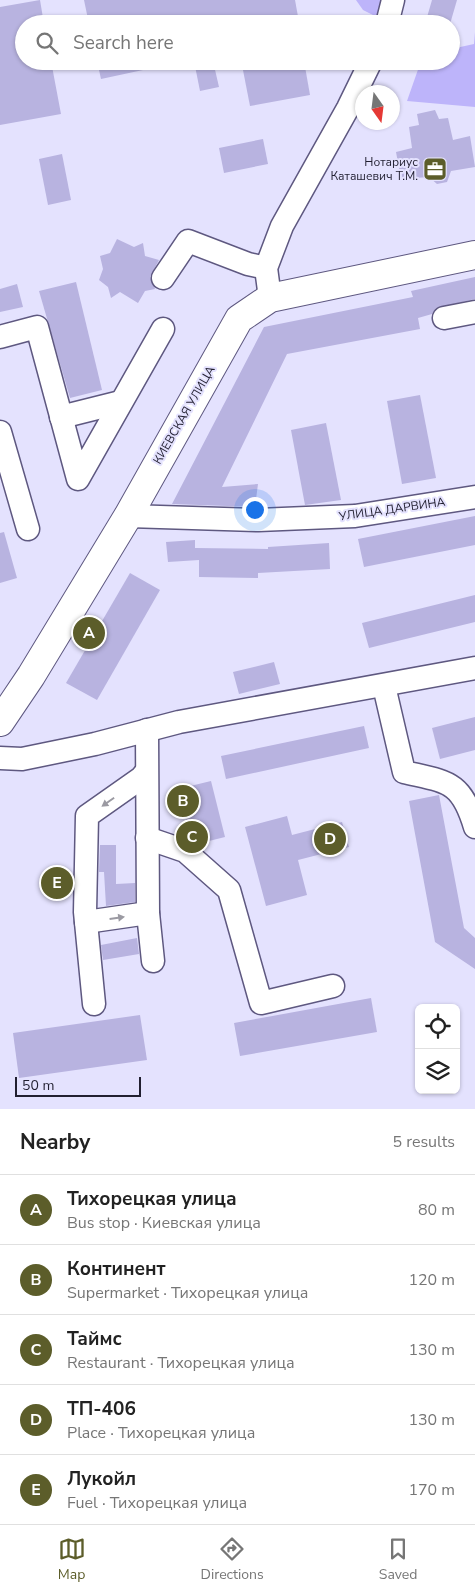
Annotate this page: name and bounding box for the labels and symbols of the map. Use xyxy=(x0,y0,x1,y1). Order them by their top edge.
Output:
north arrow xyxy=(355,85,400,130)
place label: Нотариус Каташевич Т.М. xyxy=(330,154,418,184)
office icon: Нотариус Каташевич Т.М. xyxy=(422,156,448,182)
street label: КИЕВСКАЯ УЛИЦА xyxy=(149,363,219,467)
street label: УЛИЦА ДАРВИНА xyxy=(337,494,447,525)
your location xyxy=(242,497,268,523)
pin: A xyxy=(73,614,105,652)
pin: B xyxy=(167,782,199,820)
one-way arrow xyxy=(101,797,115,807)
pin: C xyxy=(176,818,208,856)
pin: D xyxy=(314,820,346,858)
pin: E xyxy=(41,864,73,902)
one-way arrow xyxy=(109,913,125,921)
scale bar xyxy=(15,1074,141,1097)

